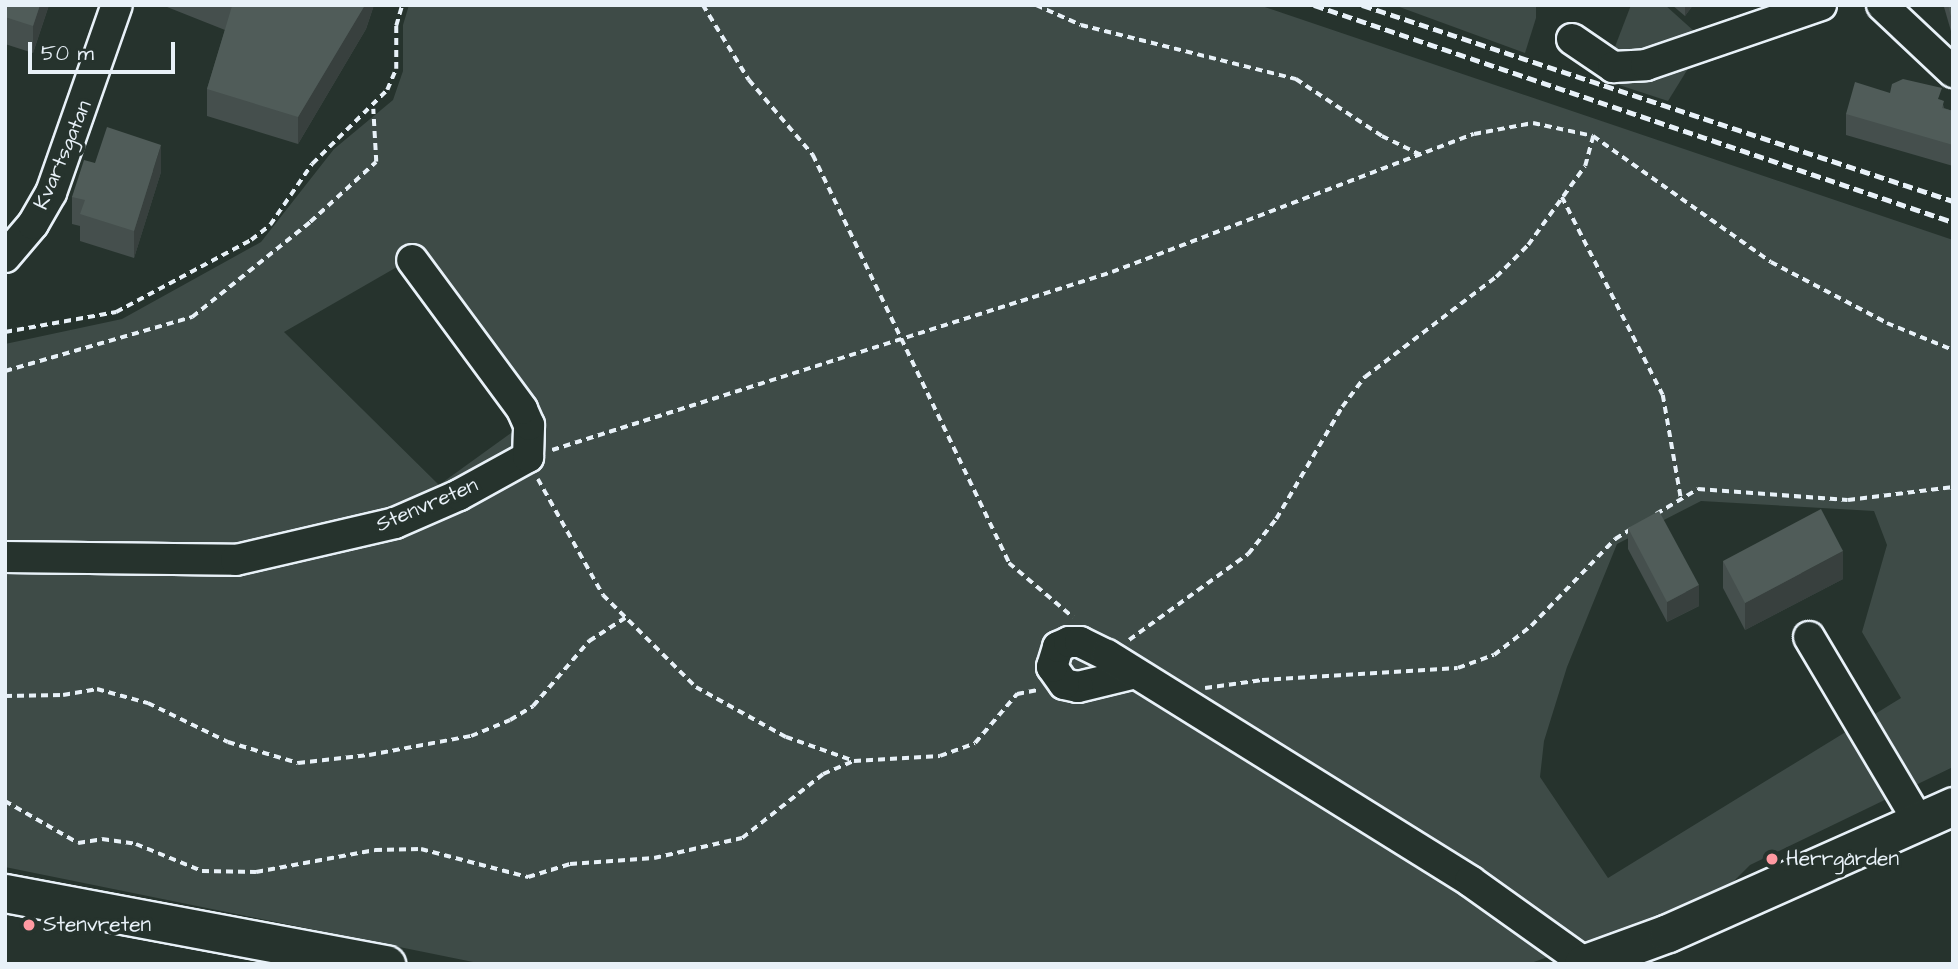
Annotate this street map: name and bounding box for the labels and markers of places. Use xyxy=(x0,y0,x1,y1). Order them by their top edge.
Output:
place label: Herrgården xyxy=(1786,846,1899,872)
marker: Herrgården xyxy=(1764,851,1780,867)
place label: Stenvreten xyxy=(43,912,151,938)
marker: Stenvreten xyxy=(21,917,37,933)

